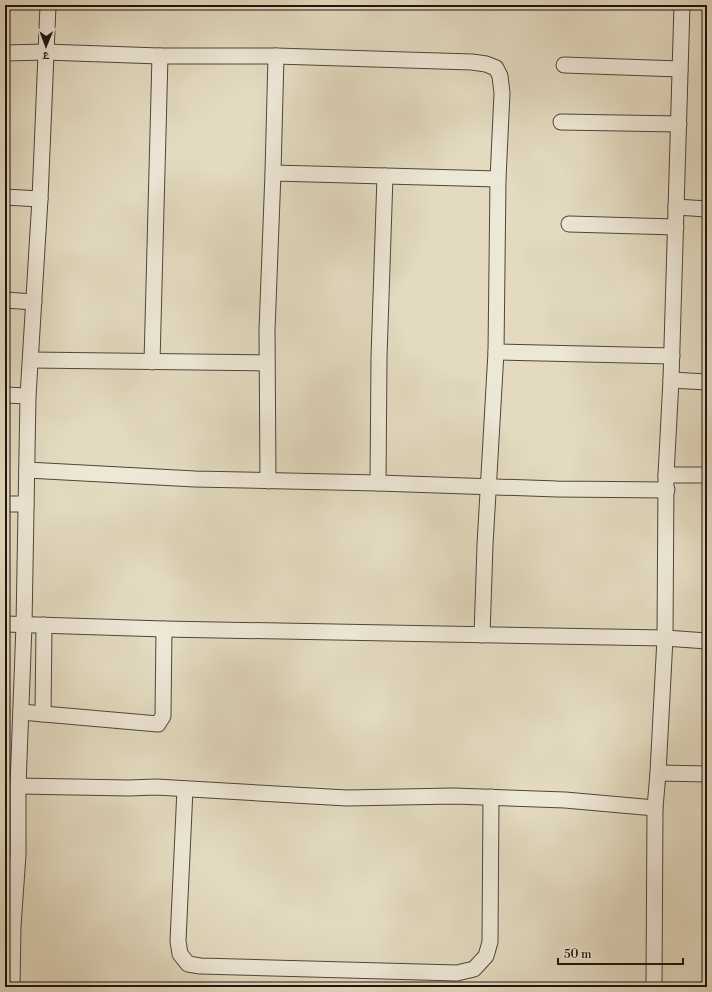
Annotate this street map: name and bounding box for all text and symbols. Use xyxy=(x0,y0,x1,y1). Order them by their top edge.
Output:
north arrow xyxy=(26,26,66,66)
text: उ xyxy=(42,48,50,62)
scale bar xyxy=(558,940,683,966)
text: 50 m xyxy=(564,947,592,962)

